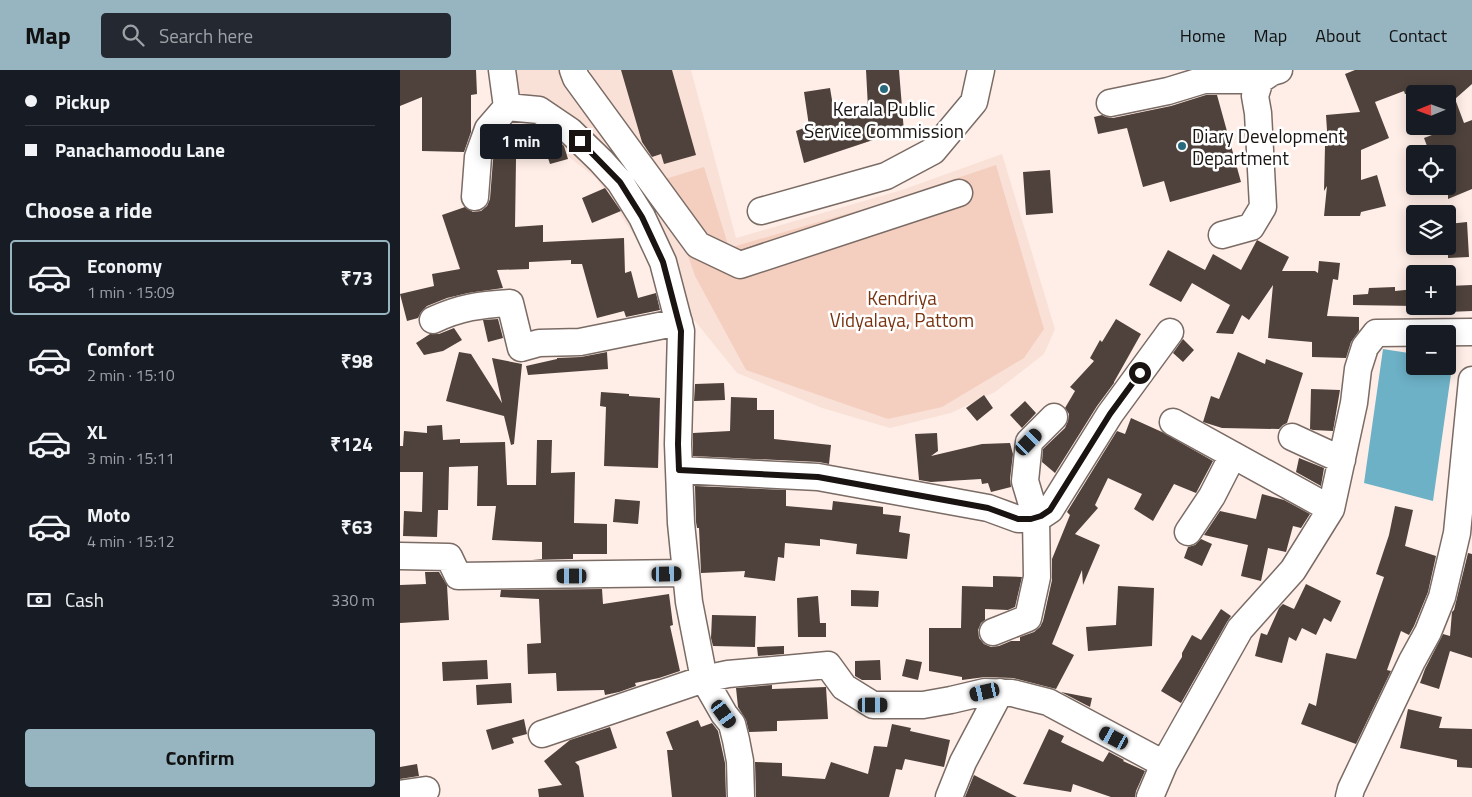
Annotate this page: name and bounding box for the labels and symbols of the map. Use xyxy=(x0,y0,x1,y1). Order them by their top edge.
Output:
marker: Kerala Public Service Commission xyxy=(878,83,890,95)
north arrow xyxy=(1406,85,1456,135)
place label: Kerala Public Service Commission xyxy=(804,94,964,145)
place label: Diary Development Department xyxy=(1192,121,1345,172)
callout: 1 min xyxy=(480,124,562,158)
route end xyxy=(569,130,591,152)
marker: Diary Development Department xyxy=(1176,140,1188,152)
park label: Kendriya Vidyalaya, Pattom xyxy=(830,283,974,334)
route start xyxy=(1129,362,1151,384)
car xyxy=(1013,426,1044,458)
car xyxy=(651,566,682,582)
car xyxy=(557,569,587,584)
car xyxy=(968,681,1001,703)
car xyxy=(709,697,738,731)
car xyxy=(858,698,888,713)
car xyxy=(1097,724,1130,752)

